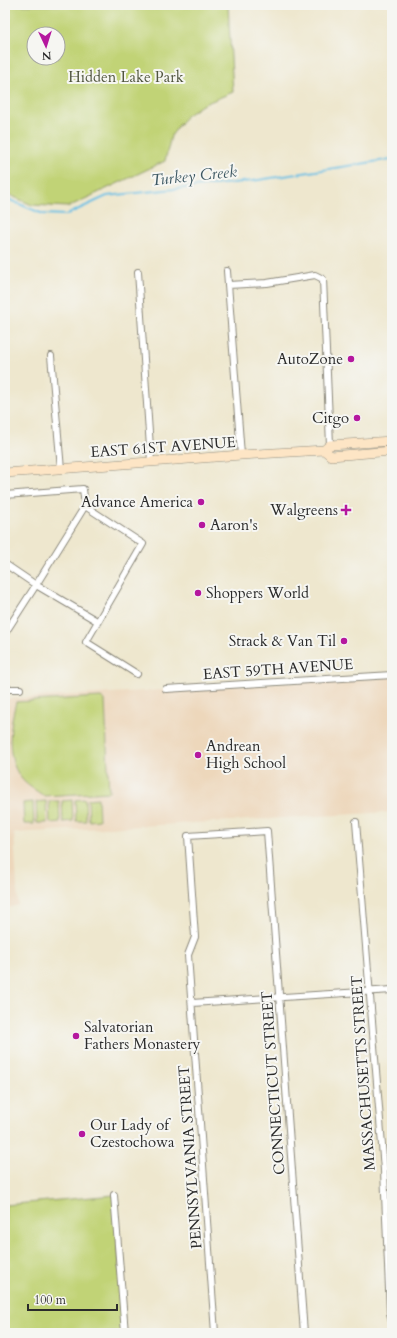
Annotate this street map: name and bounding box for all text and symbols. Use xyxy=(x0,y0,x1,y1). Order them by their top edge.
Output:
north arrow xyxy=(26,26,66,66)
text: N xyxy=(41,48,52,63)
park label: Hidden Lake Park xyxy=(68,67,184,87)
water label: Turkey Creek xyxy=(150,161,238,191)
place label: AutoZone xyxy=(277,349,343,369)
marker: AutoZone xyxy=(346,354,356,364)
place label: Citgo xyxy=(312,408,349,428)
marker: Citgo xyxy=(352,413,362,423)
street label: EAST 61ST AVENUE xyxy=(90,432,236,462)
place label: Advance America xyxy=(81,492,194,512)
marker: Advance America xyxy=(196,497,206,507)
place label: Walgreens xyxy=(269,500,338,520)
marker: Walgreens xyxy=(341,505,351,515)
place label: Aaron's xyxy=(210,515,258,535)
marker: Aaron's xyxy=(197,520,207,530)
place label: Shoppers World xyxy=(206,583,309,603)
marker: Shoppers World xyxy=(193,588,203,598)
place label: Strack & Van Til xyxy=(229,631,336,651)
marker: Strack & Van Til xyxy=(339,636,349,646)
street label: EAST 59TH AVENUE xyxy=(202,654,354,684)
place label: Andrean High School xyxy=(206,736,286,773)
marker: Andrean High School xyxy=(193,750,203,760)
street label: MASSACHUSETTS STREET xyxy=(346,975,380,1171)
street label: CONNECTICUT STREET xyxy=(257,991,289,1175)
place label: Salvatorian Fathers Monastery xyxy=(84,1017,201,1054)
marker: Salvatorian Fathers Monastery xyxy=(71,1031,81,1041)
street label: PENNSYLVANIA STREET xyxy=(174,1064,206,1250)
place label: Our Lady of Czestochowa xyxy=(90,1115,175,1152)
marker: Our Lady of Czestochowa xyxy=(77,1129,87,1139)
scale bar xyxy=(28,1286,117,1312)
text: 100 m xyxy=(34,1292,67,1308)

